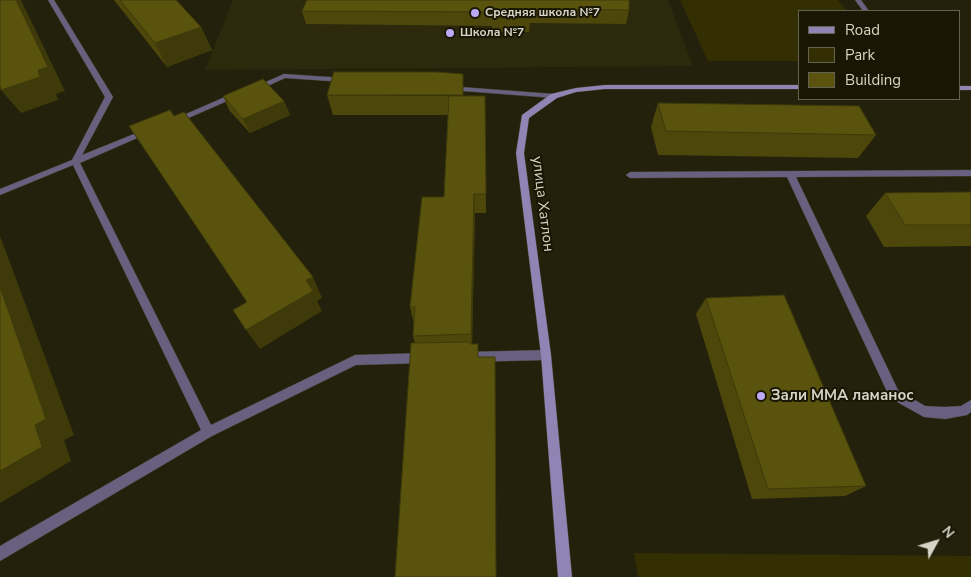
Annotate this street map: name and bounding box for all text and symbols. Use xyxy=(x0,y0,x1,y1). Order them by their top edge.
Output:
place label: Средняя школа №7 xyxy=(485,6,600,20)
marker: Средняя школа №7 xyxy=(469,7,481,19)
legend xyxy=(798,10,961,100)
text: Road xyxy=(845,20,880,40)
place label: Школа №7 xyxy=(460,26,524,40)
marker: Школа №7 xyxy=(444,27,456,39)
text: Park xyxy=(845,45,875,65)
text: Building xyxy=(845,70,901,90)
street label: улица Хатлон xyxy=(527,155,557,253)
place label: Зали MMA ламанос xyxy=(771,387,914,405)
marker: Зали MMA ламанос xyxy=(755,390,767,402)
north arrow xyxy=(911,517,961,567)
text: N xyxy=(937,522,959,542)

